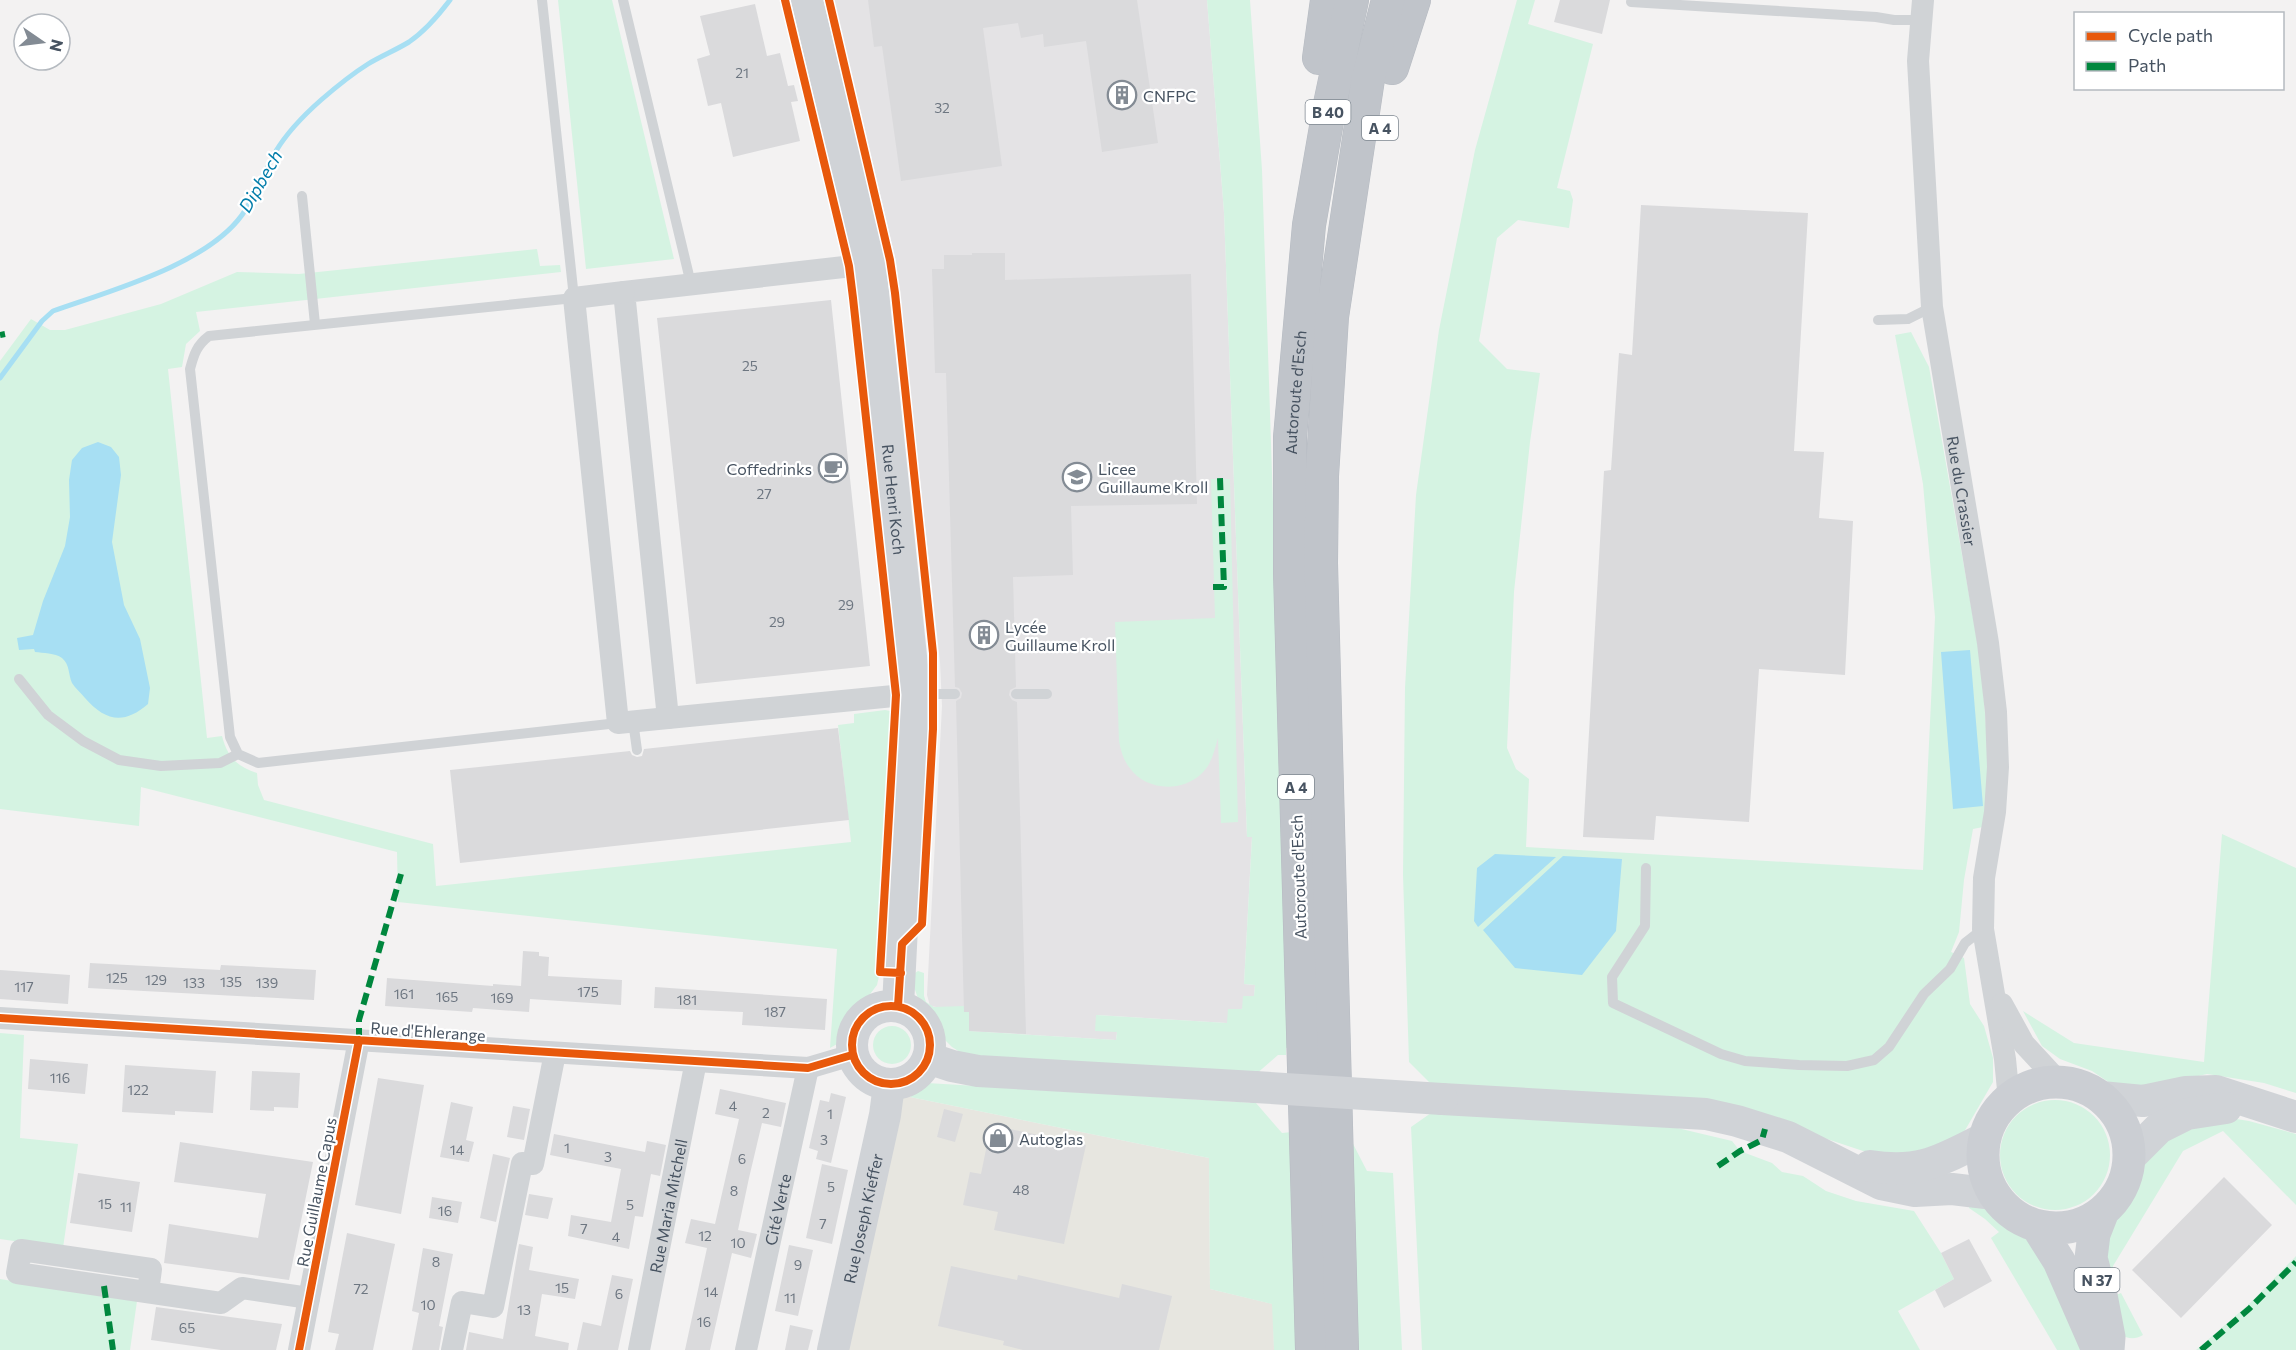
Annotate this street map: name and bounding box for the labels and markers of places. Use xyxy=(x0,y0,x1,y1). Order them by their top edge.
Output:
building icon: CNFPC xyxy=(1106,79,1138,111)
place label: CNFPC xyxy=(1143,86,1196,105)
cafe icon: Coffedrinks xyxy=(817,452,849,484)
place label: Coffedrinks xyxy=(726,459,812,478)
place label: Licee Guillaume Kroll xyxy=(1098,459,1208,496)
school or university icon: Licee Guillaume Kroll xyxy=(1061,461,1093,493)
place label: Lycée Guillaume Kroll xyxy=(1005,617,1115,654)
building icon: Lycée Guillaume Kroll xyxy=(968,619,1000,651)
shop icon: Autoglas xyxy=(982,1122,1014,1154)
place label: Autoglas xyxy=(1019,1129,1083,1148)

